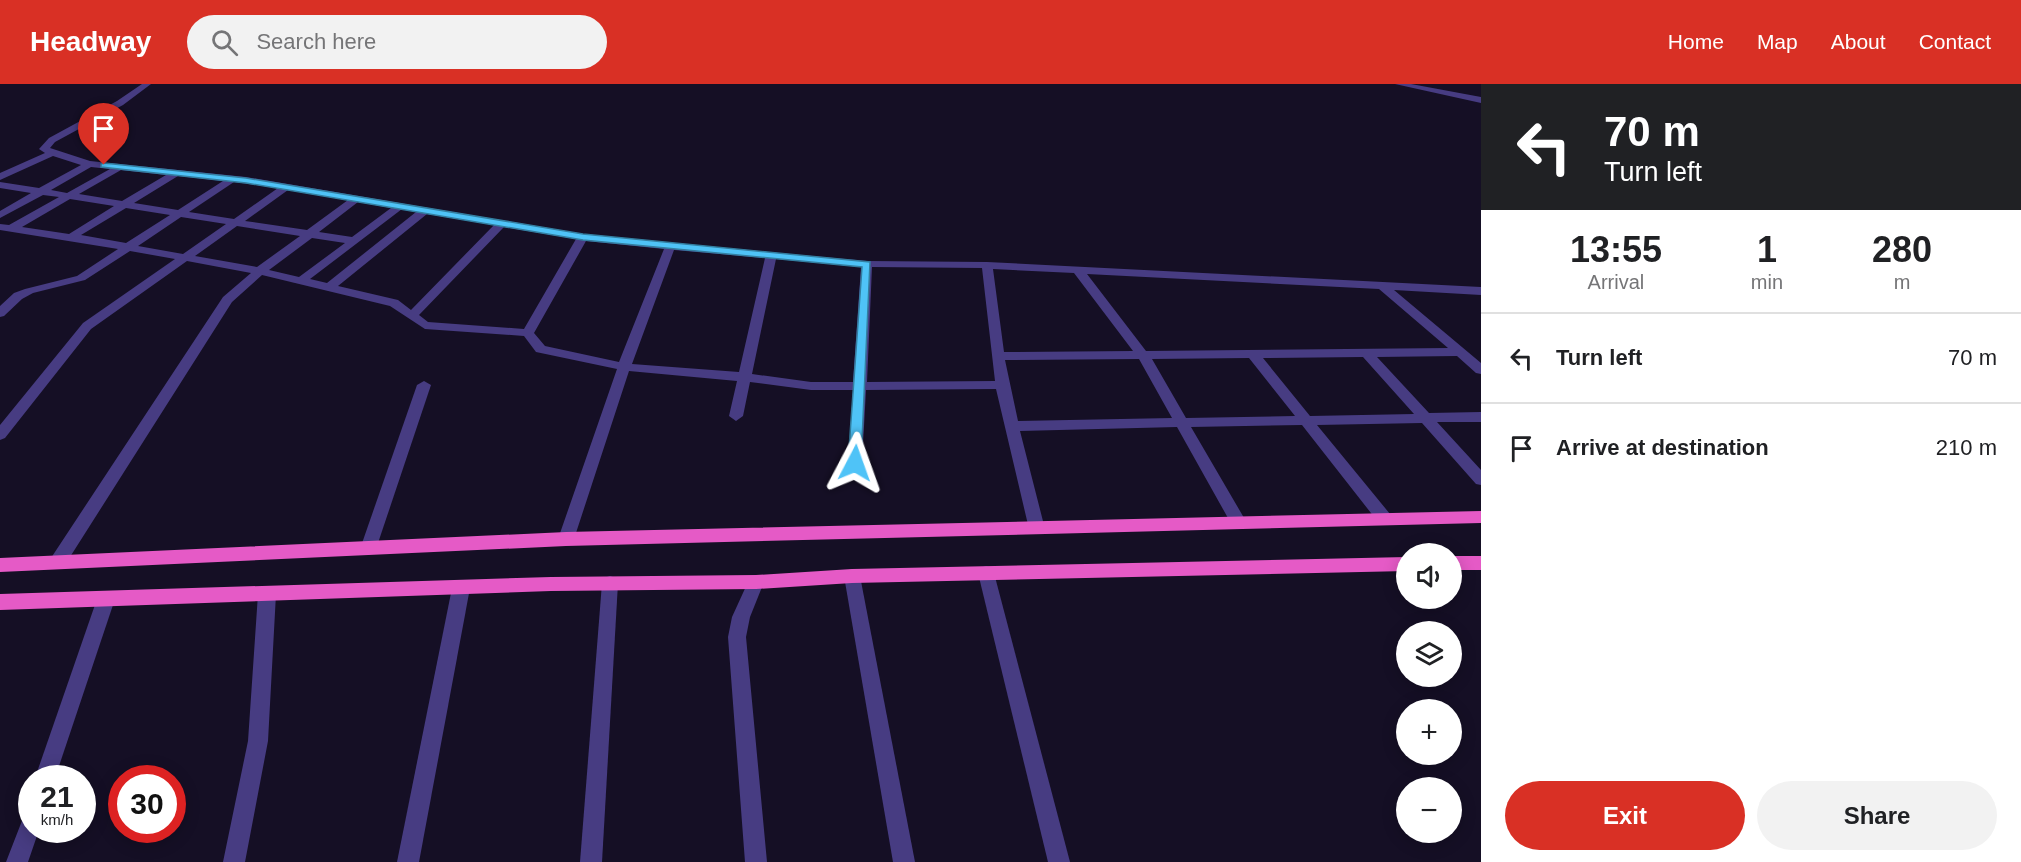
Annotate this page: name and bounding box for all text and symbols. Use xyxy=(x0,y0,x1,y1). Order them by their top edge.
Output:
search box xyxy=(187,15,607,69)
text: Headway xyxy=(30,26,151,57)
icon: search xyxy=(208,26,241,59)
text: Search here xyxy=(256,29,376,54)
text: Home xyxy=(1668,30,1724,53)
text: Map xyxy=(1757,30,1798,53)
text: About xyxy=(1831,30,1886,53)
text: Contact xyxy=(1919,30,1991,53)
pin xyxy=(78,103,129,165)
icon: left xyxy=(1505,108,1583,186)
text: 70 m xyxy=(1604,108,1700,155)
icon: arrive xyxy=(87,112,120,145)
text: Turn left xyxy=(1604,157,1702,187)
text: 13:55 xyxy=(1570,229,1662,270)
text: 1 xyxy=(1757,229,1777,270)
text: 280 xyxy=(1872,229,1932,270)
text: Arrival xyxy=(1588,271,1644,293)
text: min xyxy=(1751,271,1783,293)
text: m xyxy=(1894,271,1910,293)
icon: left xyxy=(1505,342,1538,375)
text: Turn left xyxy=(1556,345,1642,370)
text: 70 m xyxy=(1948,345,1997,370)
position arrow xyxy=(823,431,887,495)
icon: arrive xyxy=(1505,432,1538,465)
text: Arrive at destination xyxy=(1556,435,1769,460)
text: 210 m xyxy=(1936,435,1997,460)
map controls xyxy=(1396,543,1462,843)
button: sound xyxy=(1396,543,1462,609)
button: layers xyxy=(1396,621,1462,687)
button: + xyxy=(1396,699,1462,765)
speed limit sign: 30 xyxy=(108,765,186,843)
button: − xyxy=(1396,777,1462,843)
text: 21 xyxy=(40,780,74,813)
button: Exit xyxy=(1505,781,1745,850)
button: Share xyxy=(1757,781,1997,850)
text: km/h xyxy=(41,811,73,828)

